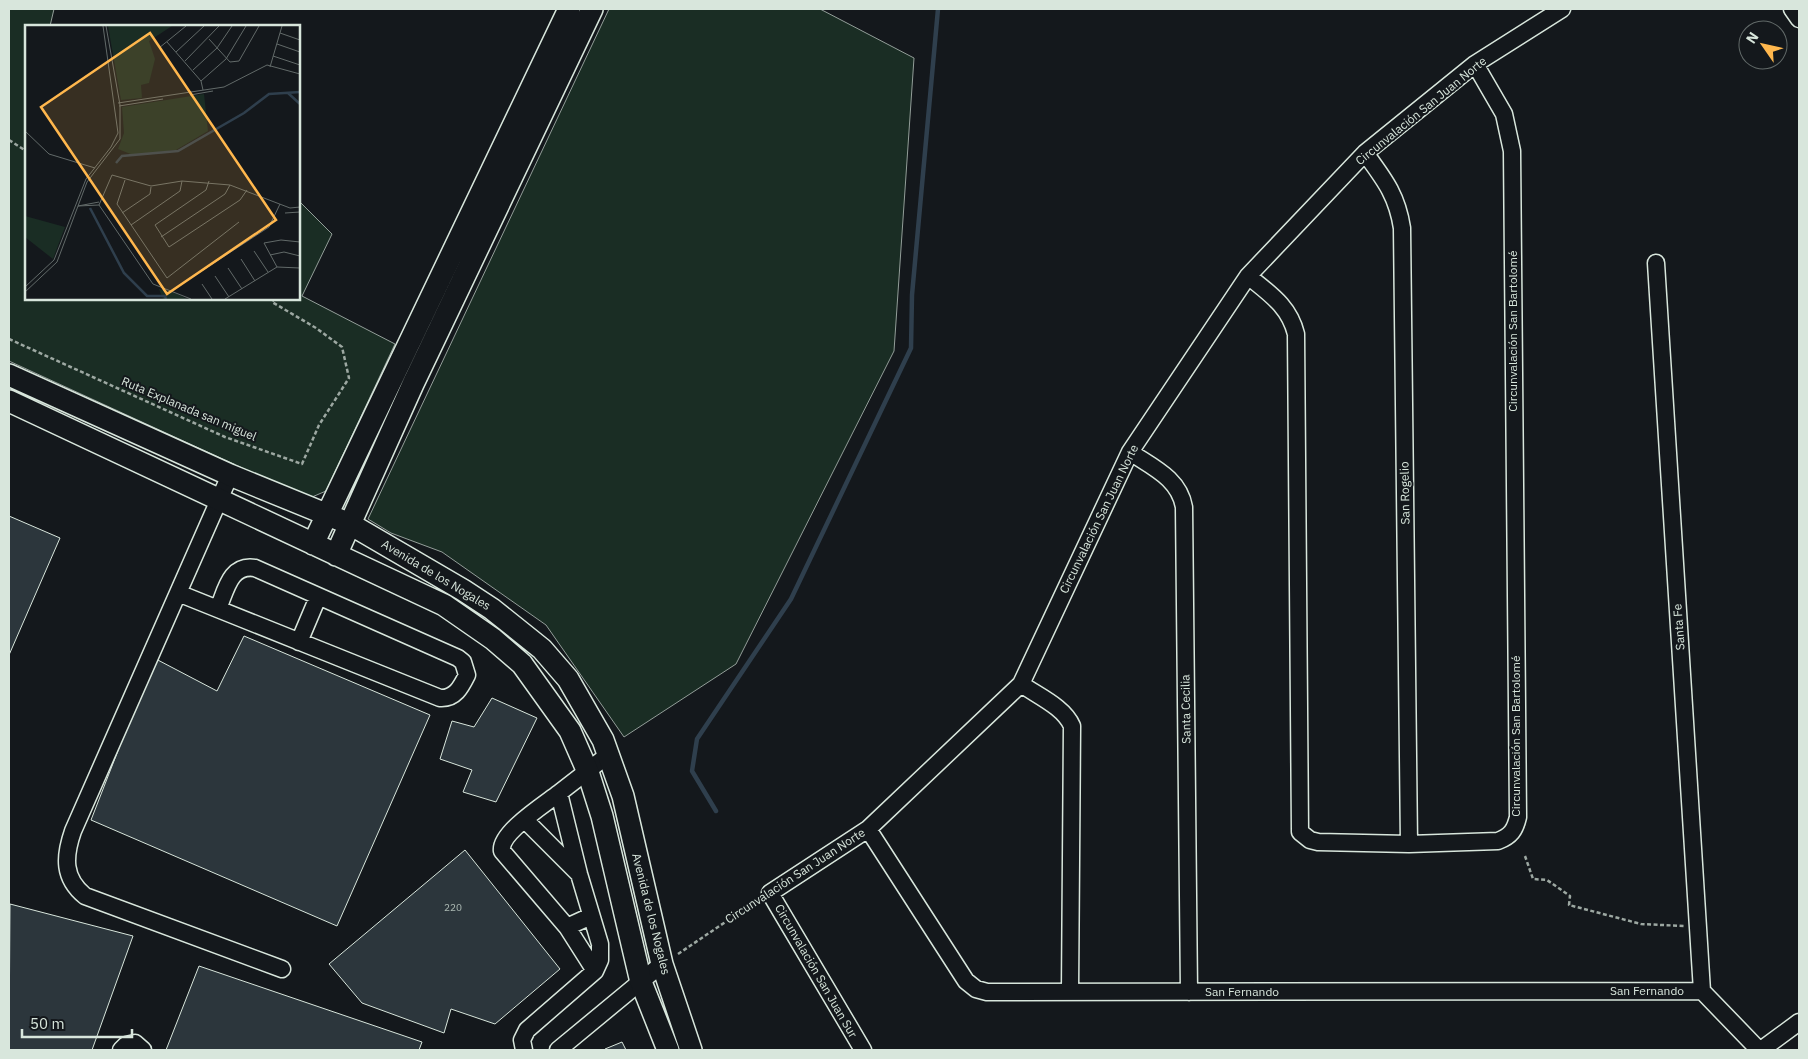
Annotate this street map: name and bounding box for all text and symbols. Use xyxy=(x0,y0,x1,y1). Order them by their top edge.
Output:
north arrow xyxy=(1738,20,1788,70)
inset map xyxy=(25,25,300,300)
text: N xyxy=(1742,28,1763,47)
street label: Circunvalación San Juan Norte xyxy=(1352,53,1489,168)
street label: Circunvalación San Bartolomé xyxy=(1505,250,1520,412)
street label: Ruta Explanada san miguel xyxy=(119,373,259,444)
street label: Circunvalación San Juan Norte xyxy=(1056,441,1141,596)
street label: San Rogelio xyxy=(1396,461,1413,525)
street label: Avenida de los Nogales xyxy=(379,536,494,613)
street label: Santa Fe xyxy=(1669,603,1688,651)
street label: Circunvalación San Bartolomé xyxy=(1508,655,1523,817)
street label: Santa Cecilia xyxy=(1177,674,1194,744)
street label: Circunvalación San Juan Norte xyxy=(722,824,868,927)
street label: Avenida de los Nogales xyxy=(629,852,674,976)
house number: 220 xyxy=(444,901,462,914)
street label: Circunvalación San Juan Sur xyxy=(772,901,861,1041)
street label: San Fernando xyxy=(1610,983,1684,998)
street label: San Fernando xyxy=(1205,984,1279,999)
scale bar xyxy=(22,1006,132,1038)
text: 50 m xyxy=(30,1014,65,1033)

